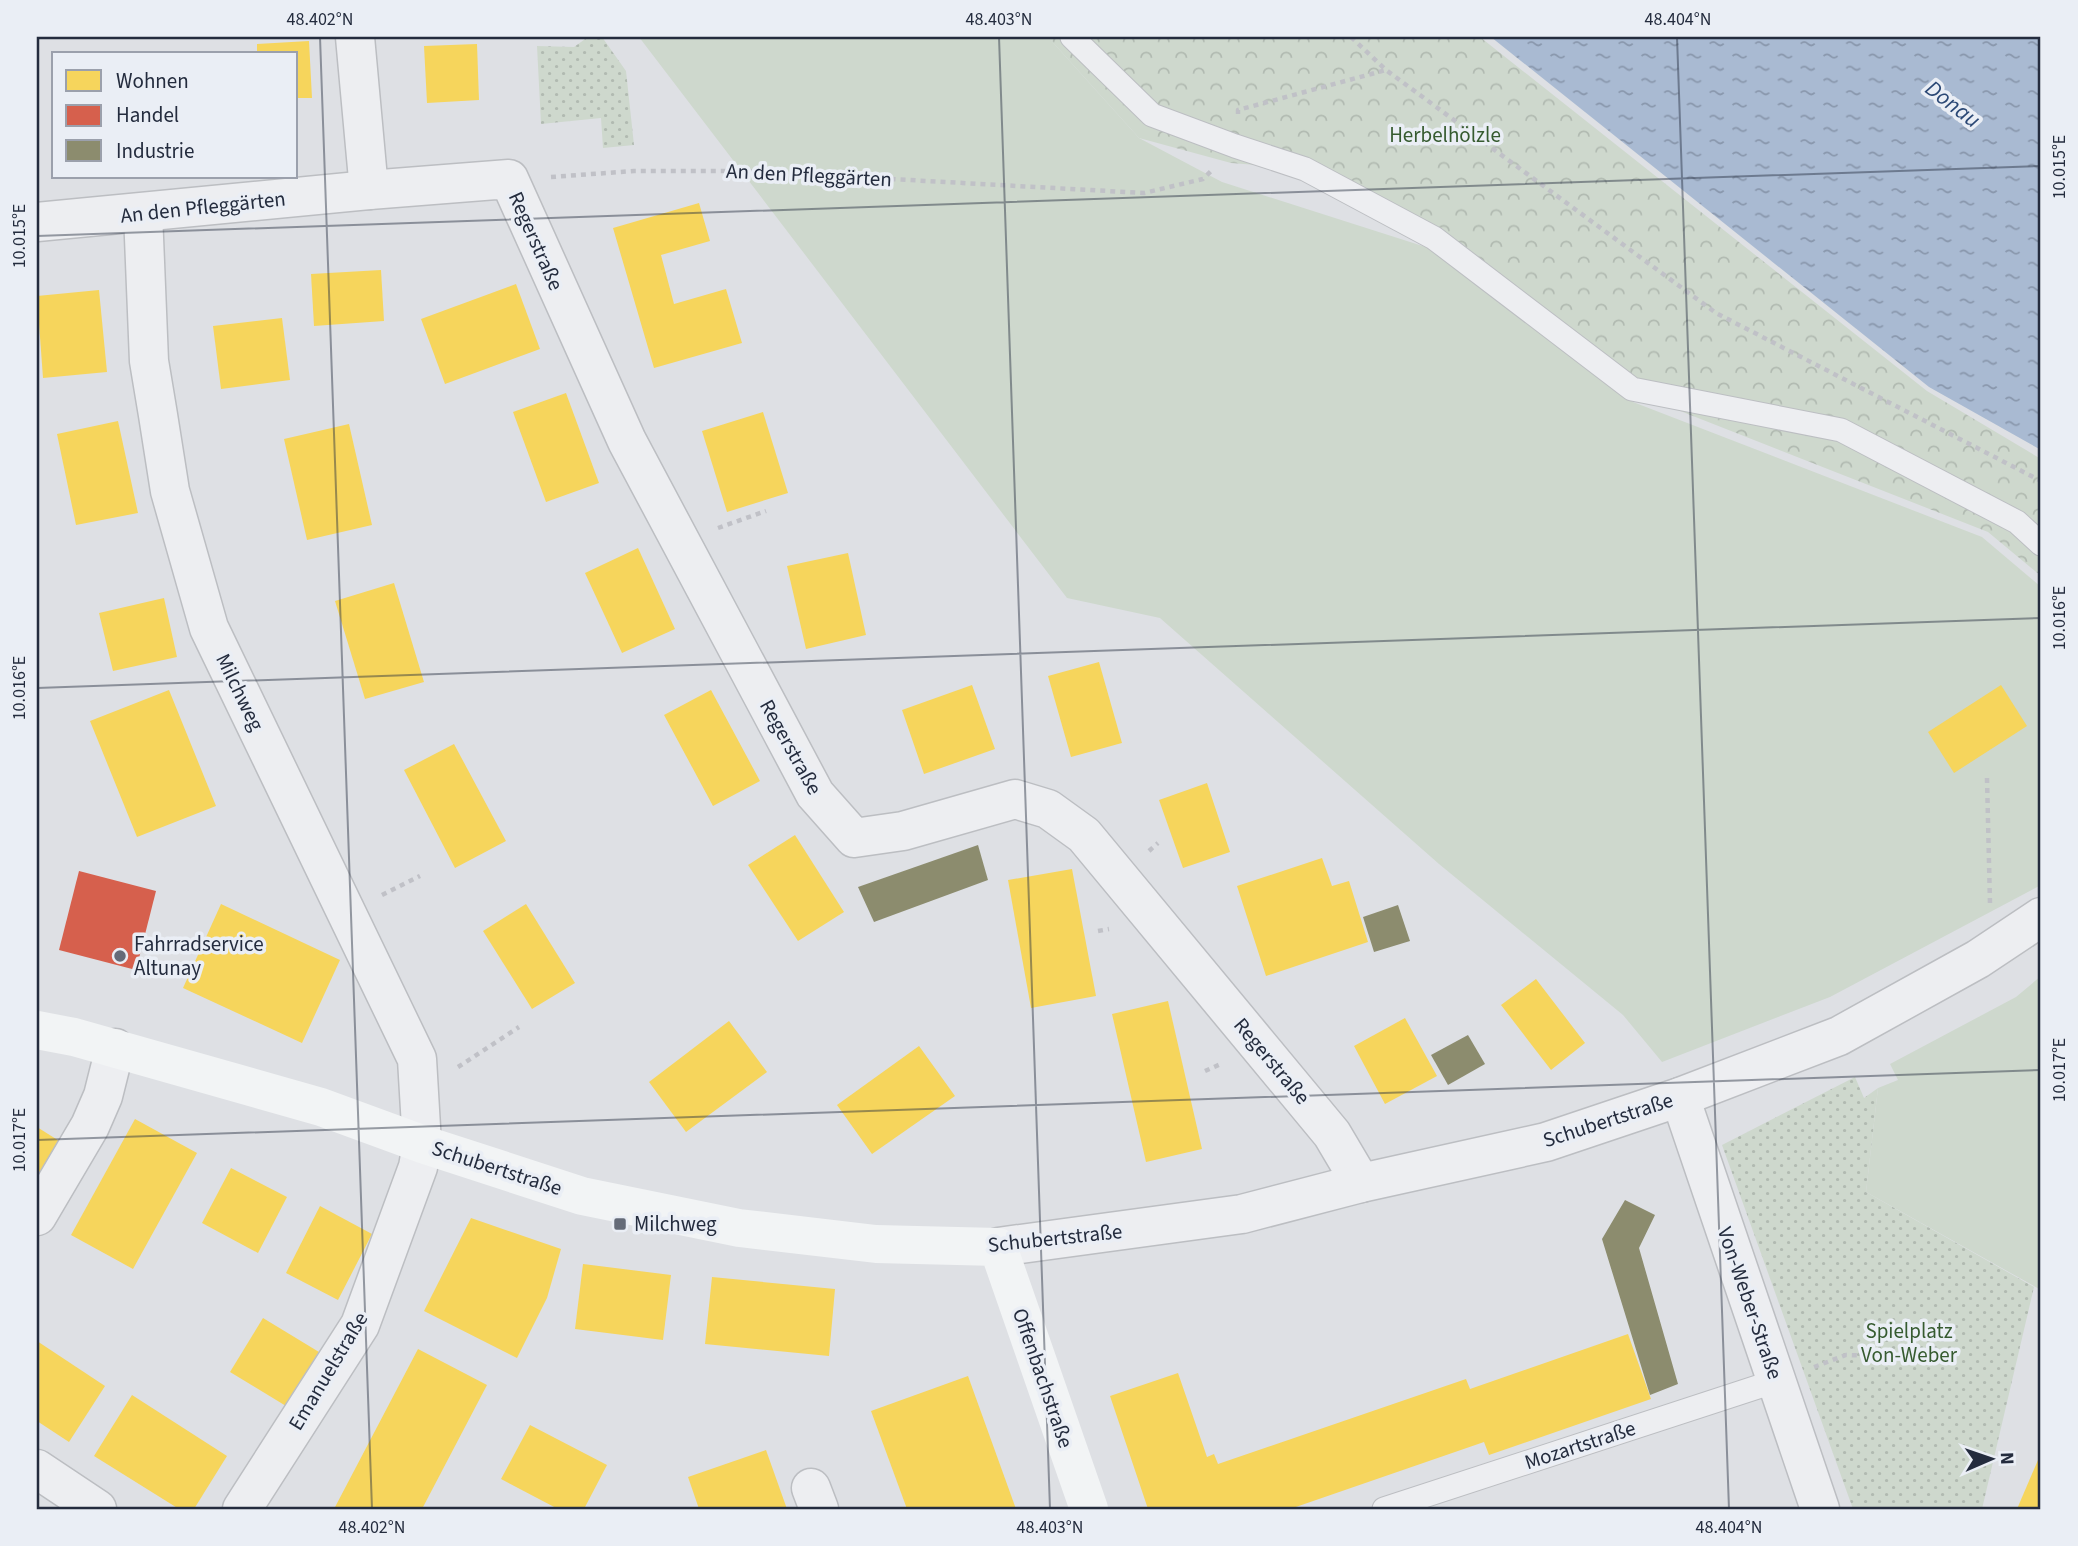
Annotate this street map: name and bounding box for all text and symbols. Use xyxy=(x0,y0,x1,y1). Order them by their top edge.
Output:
text: 48.402°N xyxy=(287,7,353,32)
text: 48.403°N xyxy=(966,7,1032,32)
text: 48.404°N xyxy=(1645,7,1711,32)
legend xyxy=(52,52,298,178)
text: Wohnen xyxy=(116,66,189,96)
water label: Donau xyxy=(1918,72,1988,136)
text: Handel xyxy=(116,100,179,130)
park label: Herbelhölzle xyxy=(1389,120,1501,150)
text: 10.015°E xyxy=(2047,135,2072,199)
text: Industrie xyxy=(116,136,194,166)
street label: An den Pfleggärten xyxy=(725,156,893,194)
street label: An den Pfleggärten xyxy=(119,183,287,231)
street label: Regerstraße xyxy=(501,187,571,295)
text: 10.015°E xyxy=(7,204,32,268)
text: 10.016°E xyxy=(2047,586,2072,650)
street label: Milchweg xyxy=(208,648,272,736)
text: 10.016°E xyxy=(7,656,32,720)
street label: Regerstraße xyxy=(752,694,830,800)
place label: Fahrradservice Altunay xyxy=(134,929,264,983)
marker: Fahrradservice Altunay xyxy=(112,948,128,964)
street label: Regerstraße xyxy=(1227,1011,1317,1111)
text: 10.017°E xyxy=(2047,1038,2072,1102)
street label: Schubertstraße xyxy=(1539,1085,1677,1155)
text: 10.017°E xyxy=(7,1108,32,1172)
street label: Schubertstraße xyxy=(428,1133,566,1203)
place label: Milchweg xyxy=(634,1209,717,1239)
marker: Milchweg xyxy=(612,1216,628,1232)
street label: Schubertstraße xyxy=(986,1216,1124,1260)
street label: Von-Weber-Straße xyxy=(1710,1223,1790,1383)
street label: Offenbachstraße xyxy=(1005,1304,1081,1452)
street label: Emanuelstraße xyxy=(281,1306,375,1436)
park label: Spielplatz Von-Weber xyxy=(1861,1316,1958,1370)
street label: Mozartstraße xyxy=(1521,1413,1639,1477)
north arrow xyxy=(1955,1424,2025,1494)
text: N xyxy=(1993,1452,2020,1465)
text: 48.402°N xyxy=(339,1515,405,1540)
text: 48.403°N xyxy=(1017,1515,1083,1540)
text: 48.404°N xyxy=(1696,1515,1762,1540)

